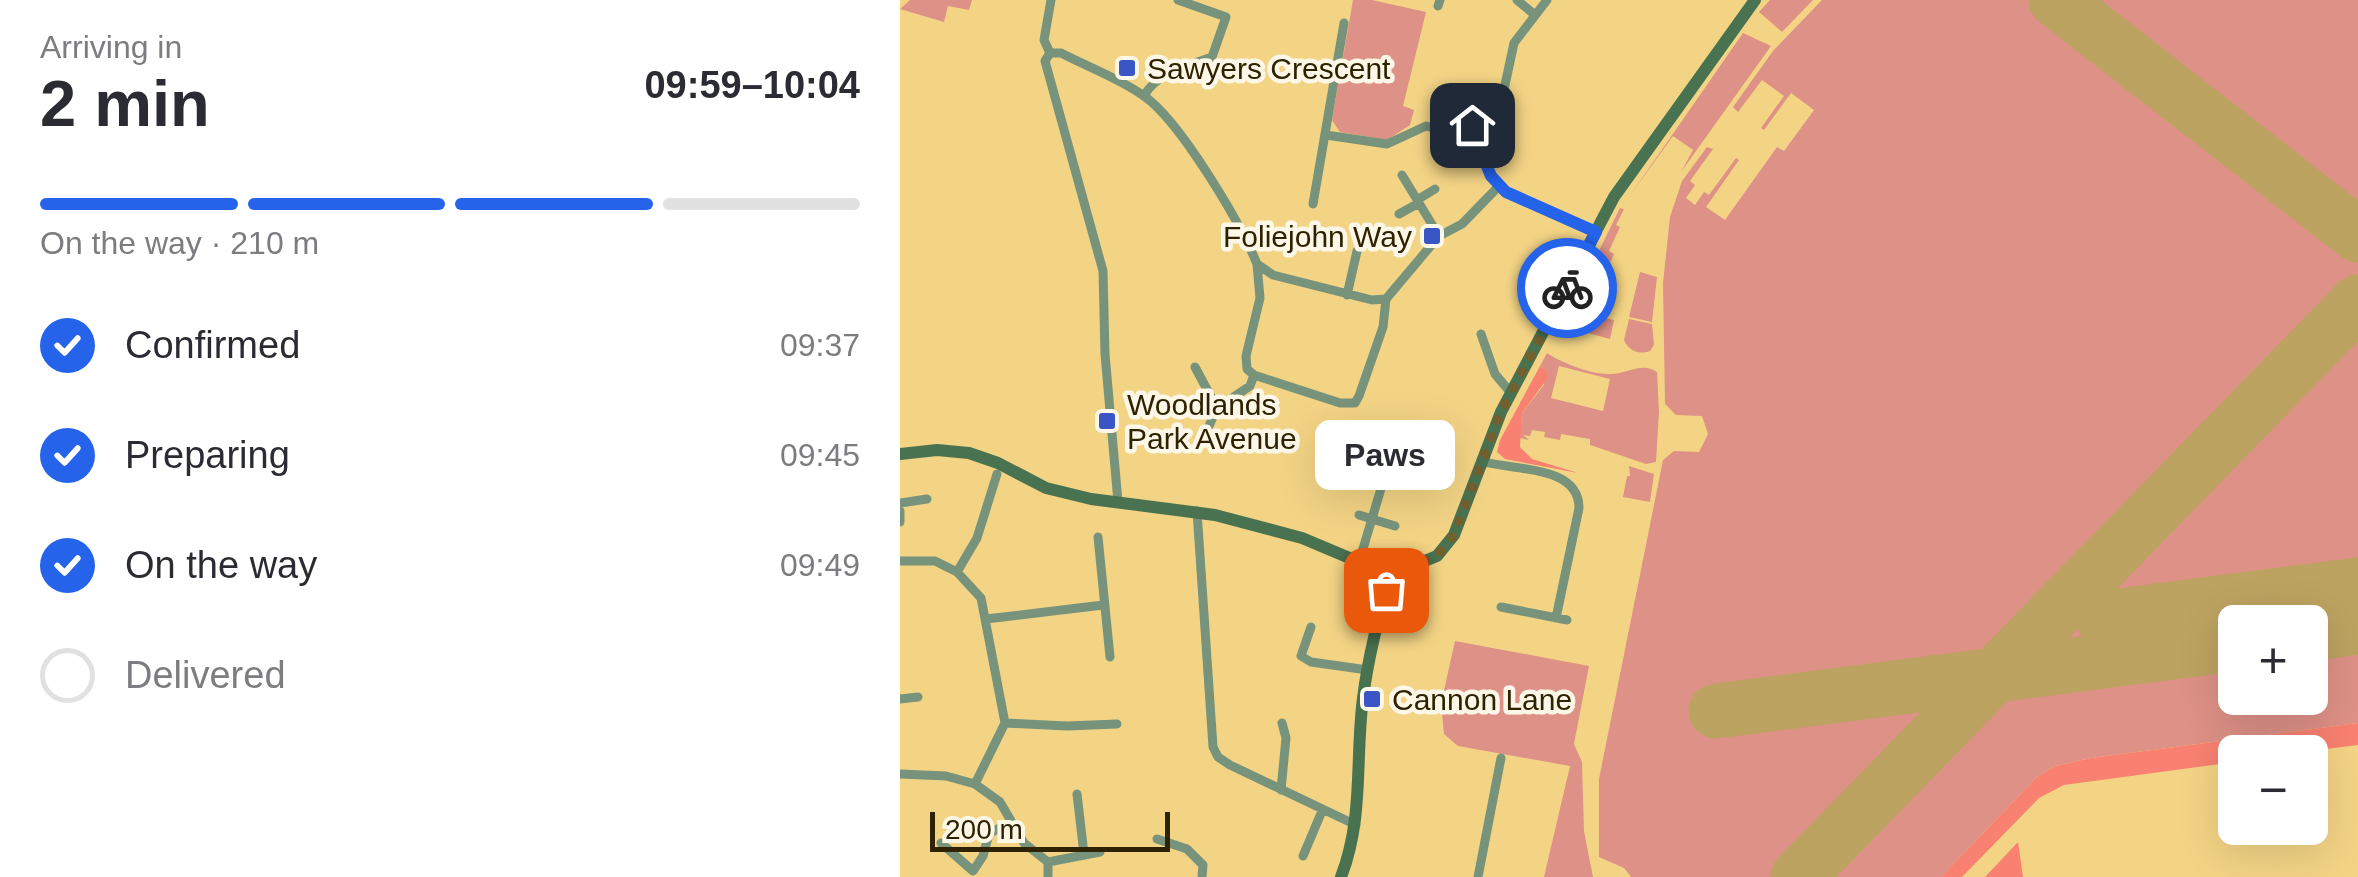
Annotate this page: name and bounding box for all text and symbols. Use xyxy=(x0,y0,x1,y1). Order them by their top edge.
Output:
text: Arriving in xyxy=(40,29,182,65)
place label: Sawyers Crescent xyxy=(1147,52,1391,85)
marker: Sawyers Crescent xyxy=(1116,57,1138,79)
text: 09:59–10:04 xyxy=(644,64,860,106)
text: 2 min xyxy=(40,67,210,140)
pin xyxy=(1430,83,1515,168)
icon: home xyxy=(1445,98,1500,153)
place label: Foliejohn Way xyxy=(1223,220,1412,253)
text: On the way · 210 m xyxy=(40,225,319,261)
marker: Foliejohn Way xyxy=(1421,225,1443,247)
courier xyxy=(1517,238,1617,338)
icon: bike xyxy=(1540,261,1595,316)
icon: check xyxy=(40,318,95,373)
text: Confirmed xyxy=(125,324,300,366)
text: 09:37 xyxy=(780,327,860,363)
place label: Woodlands Park Avenue xyxy=(1127,388,1297,455)
marker: Woodlands Park Avenue xyxy=(1096,410,1118,432)
callout: Paws xyxy=(1316,420,1456,490)
icon: check xyxy=(40,428,95,483)
text: Preparing xyxy=(125,434,290,476)
text: 09:45 xyxy=(780,437,860,473)
text: Paws xyxy=(1344,437,1426,473)
icon: check xyxy=(40,538,95,593)
text: On the way xyxy=(125,544,317,586)
text: 09:49 xyxy=(780,547,860,583)
pin xyxy=(1344,548,1429,633)
icon: bag xyxy=(1359,563,1414,618)
map controls xyxy=(2218,605,2328,845)
button: + xyxy=(2218,605,2328,715)
text: Delivered xyxy=(125,654,286,696)
place label: Cannon Lane xyxy=(1392,683,1572,716)
marker: Cannon Lane xyxy=(1361,688,1383,710)
button: − xyxy=(2218,735,2328,845)
scale bar xyxy=(930,807,1170,852)
text: 200 m xyxy=(945,814,1023,845)

